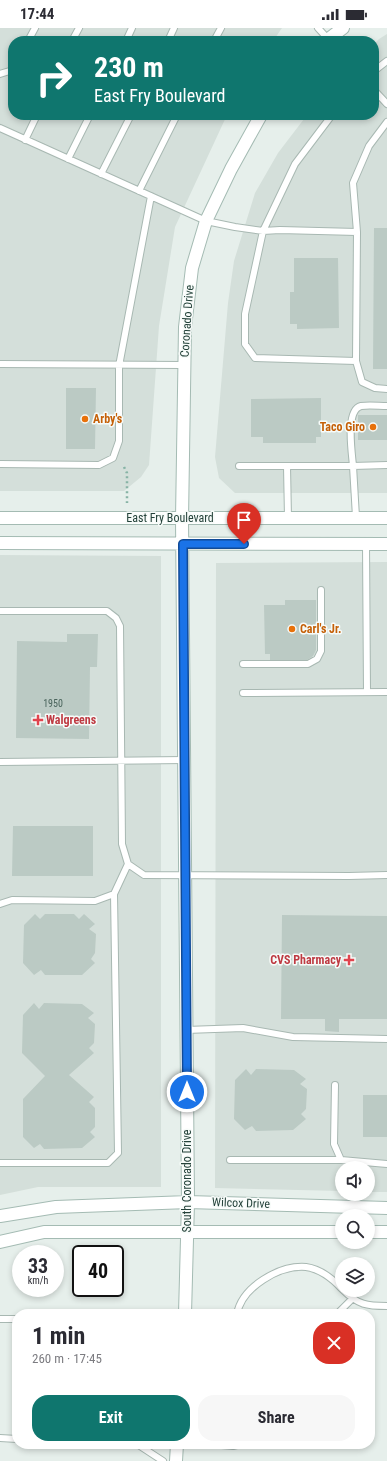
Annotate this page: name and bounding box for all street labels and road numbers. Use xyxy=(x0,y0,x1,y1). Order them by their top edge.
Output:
street label: Coronado Drive xyxy=(177,284,197,358)
street label: East Fry Boulevard xyxy=(126,511,214,525)
street label: South Coronado Drive xyxy=(180,1129,194,1232)
street label: Wilcox Drive xyxy=(212,1195,271,1211)

